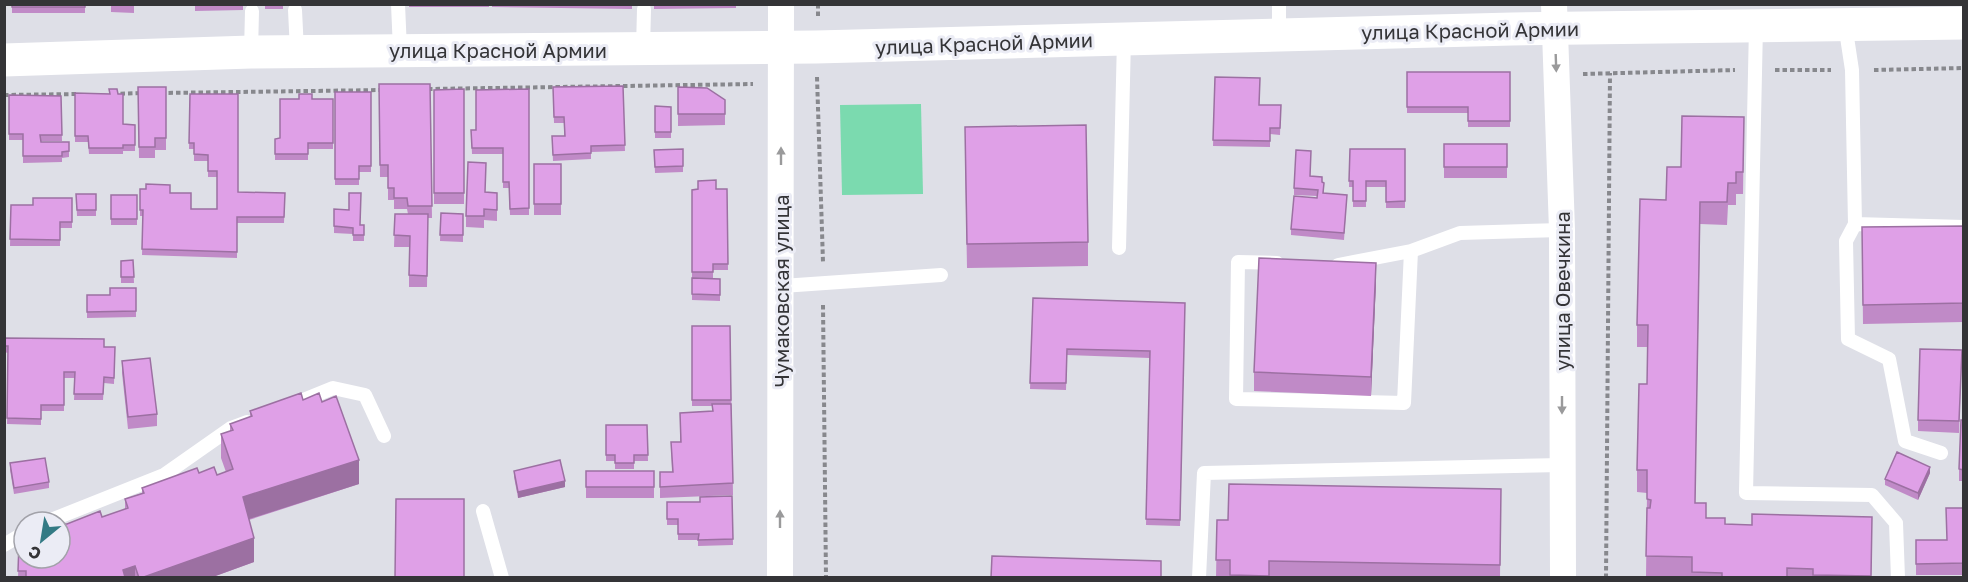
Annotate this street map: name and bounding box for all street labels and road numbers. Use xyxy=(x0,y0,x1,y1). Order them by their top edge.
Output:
street label: улица Красной Армии xyxy=(1361,16,1579,44)
street label: улица Красной Армии xyxy=(875,27,1093,59)
street label: улица Красной Армии xyxy=(389,38,607,62)
street label: Чумаковская улица xyxy=(769,194,793,388)
street label: улица Овечкина xyxy=(1550,211,1574,371)

